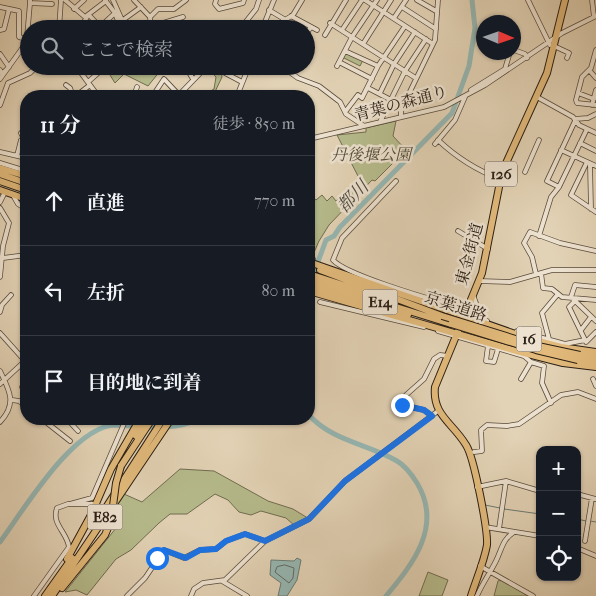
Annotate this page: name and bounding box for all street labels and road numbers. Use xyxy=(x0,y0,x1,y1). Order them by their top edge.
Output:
street label: 青葉の森通り xyxy=(352,81,450,125)
road number: 126 xyxy=(485,162,517,186)
street label: 東金街道 xyxy=(452,221,486,287)
street label: 京葉道路 xyxy=(423,287,489,325)
road number: E14 xyxy=(362,290,398,314)
road number: 16 xyxy=(516,326,542,352)
road number: E82 xyxy=(88,504,122,530)

